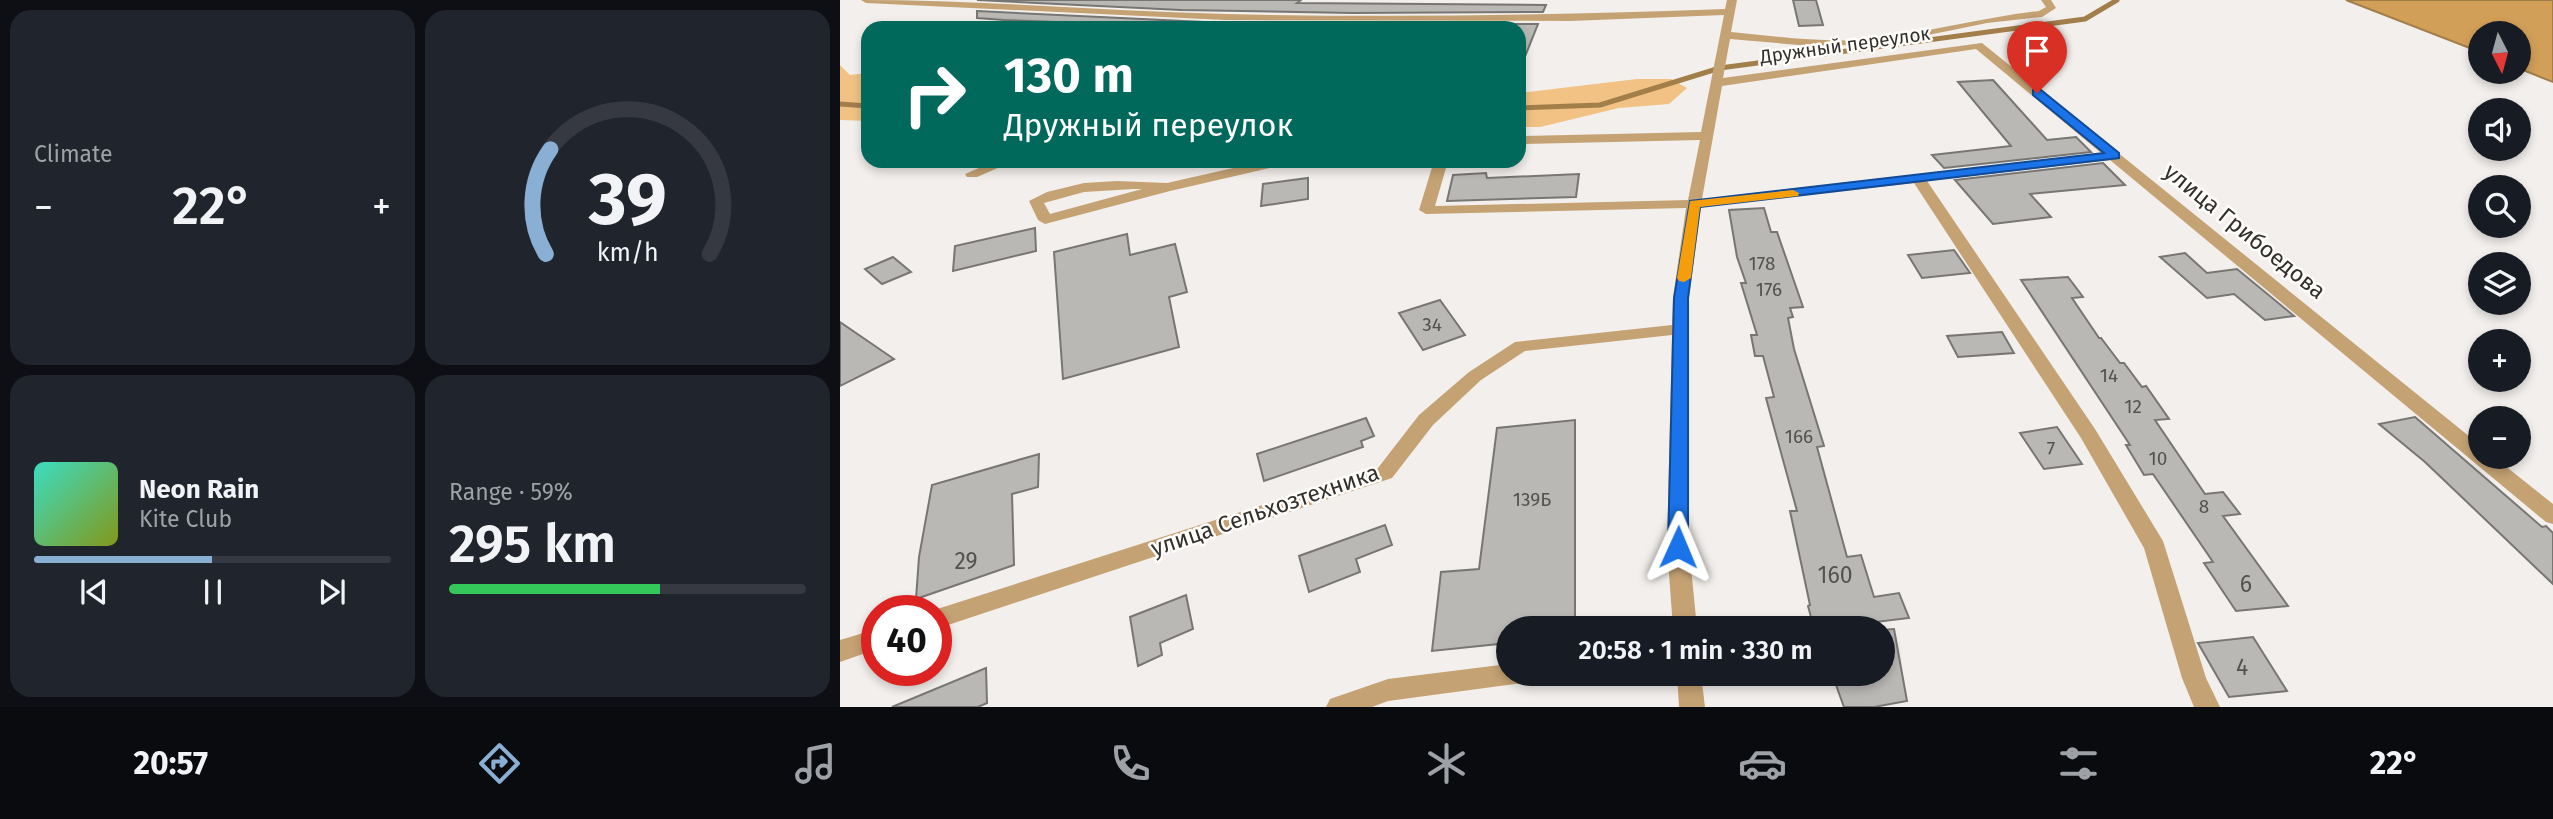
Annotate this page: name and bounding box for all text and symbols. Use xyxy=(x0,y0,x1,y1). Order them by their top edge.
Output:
pin xyxy=(2007,21,2067,93)
north arrow xyxy=(2468,21,2530,84)
map controls xyxy=(2468,21,2531,469)
street label: Дружный переулок xyxy=(1757,22,1932,68)
icon: arrive xyxy=(2018,32,2056,70)
text: 130 m xyxy=(1004,46,1134,105)
icon: right xyxy=(889,49,980,140)
button: sound xyxy=(2468,98,2531,161)
text: Дружный переулок xyxy=(1004,106,1293,144)
text: Climate xyxy=(34,140,113,168)
text: 39 xyxy=(588,156,666,243)
street label: улица Грибоедова xyxy=(2159,157,2331,305)
text: 22° xyxy=(172,175,253,238)
button: search xyxy=(2468,175,2531,238)
text: − xyxy=(34,184,53,230)
text: + xyxy=(372,184,391,230)
text: km/h xyxy=(597,237,658,267)
house number: 178 xyxy=(1749,252,1775,275)
button: layers xyxy=(2468,252,2531,315)
house number: 176 xyxy=(1756,278,1782,301)
house number: 34 xyxy=(1422,313,1442,336)
button: + xyxy=(2468,329,2531,392)
house number: 14 xyxy=(2100,364,2118,387)
house number: 12 xyxy=(2124,395,2142,418)
button: − xyxy=(2468,406,2531,469)
house number: 166 xyxy=(1785,425,1813,448)
house number: 7 xyxy=(2047,437,2055,460)
house number: 10 xyxy=(2149,447,2167,470)
street label: улица Сельхозтехника xyxy=(1147,458,1383,562)
text: Neon Rain xyxy=(139,474,259,505)
text: Range · 59% xyxy=(449,478,573,506)
house number: 139Б xyxy=(1513,488,1551,511)
house number: 8 xyxy=(2199,495,2209,518)
text: Kite Club xyxy=(139,505,232,533)
position arrow xyxy=(1641,510,1715,584)
text: 295 km xyxy=(449,513,616,576)
house number: 29 xyxy=(954,547,978,575)
house number: 160 xyxy=(1817,561,1853,589)
house number: 6 xyxy=(2240,570,2252,598)
icon: previous xyxy=(75,573,113,611)
icon: pause xyxy=(194,573,232,611)
icon: next xyxy=(313,573,351,611)
speed limit sign: 40 xyxy=(861,595,952,686)
text: 20:58 · 1 min · 330 m xyxy=(1578,635,1813,666)
house number: 4 xyxy=(2236,653,2248,681)
icon: directions xyxy=(475,739,524,788)
icon: music xyxy=(791,739,840,788)
icon: phone xyxy=(1106,739,1155,788)
icon: climate xyxy=(1422,739,1471,788)
icon: car xyxy=(1738,739,1787,788)
icon: filters xyxy=(2054,739,2103,788)
text: 20:57 xyxy=(133,744,208,782)
text: 22° xyxy=(2370,744,2420,782)

